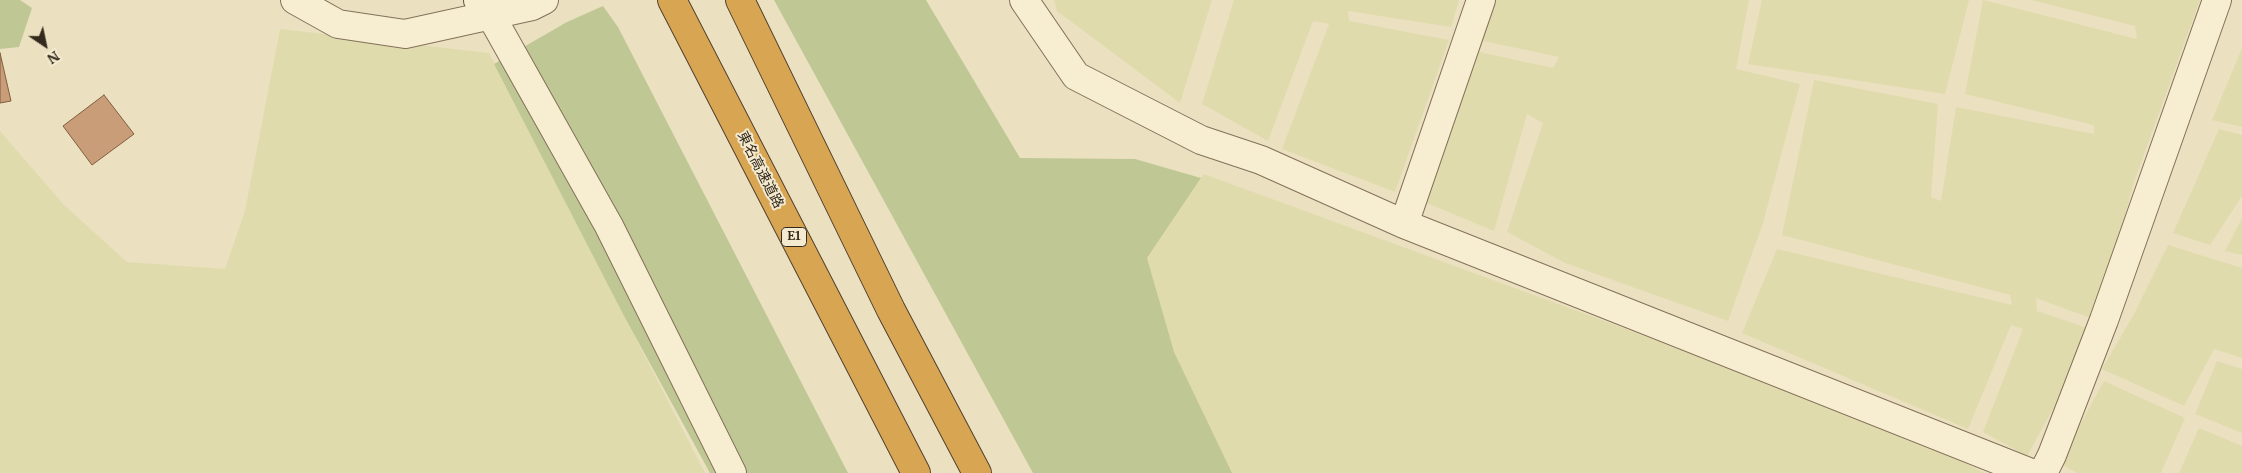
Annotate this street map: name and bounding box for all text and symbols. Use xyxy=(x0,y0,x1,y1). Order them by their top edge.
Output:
north arrow xyxy=(20,20,70,70)
text: N xyxy=(44,47,63,68)
street label: 東名高速道路 xyxy=(733,129,787,211)
road number: E1 xyxy=(782,228,806,246)

